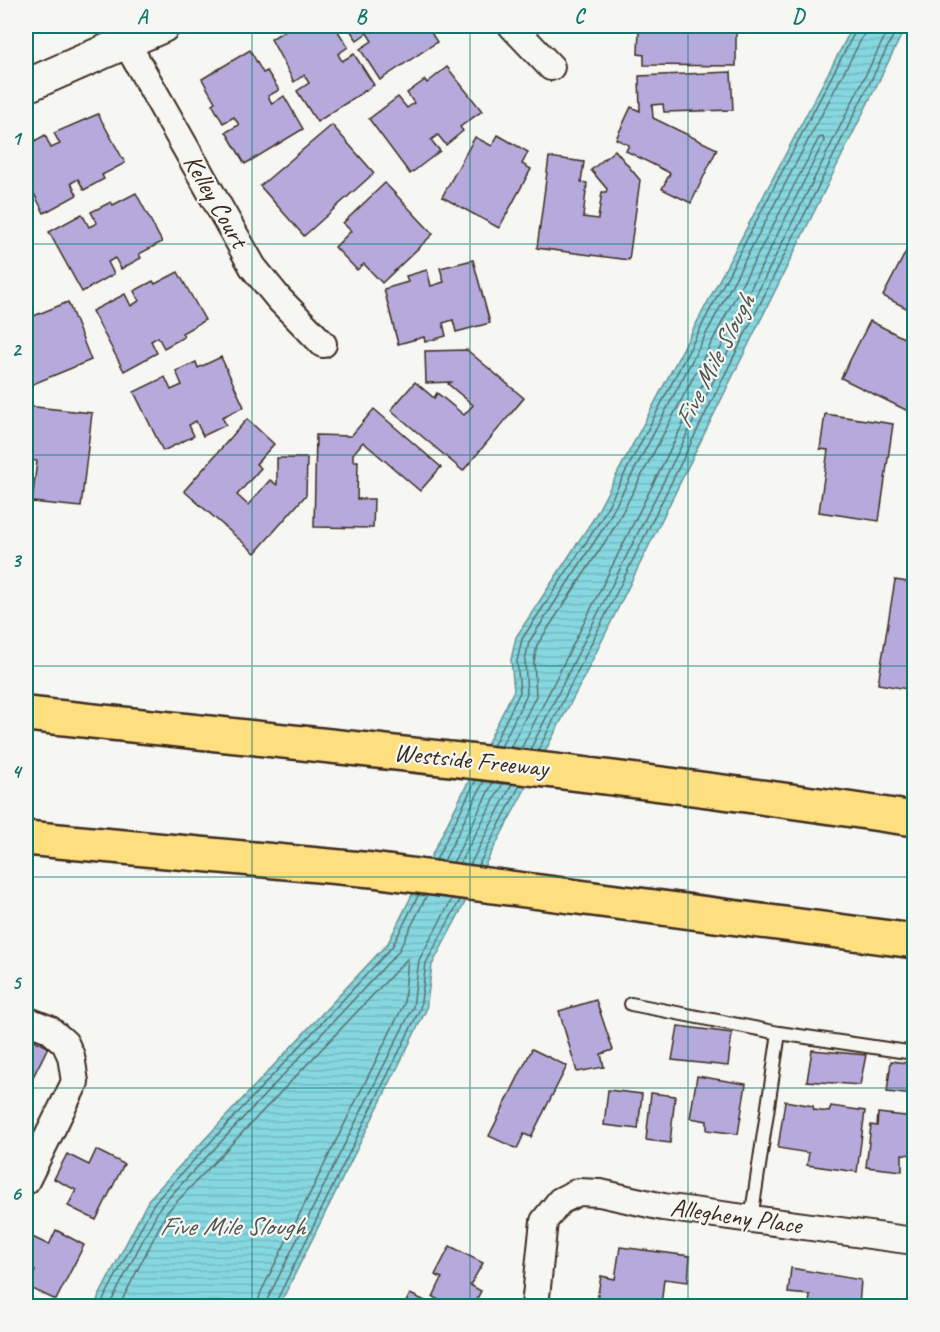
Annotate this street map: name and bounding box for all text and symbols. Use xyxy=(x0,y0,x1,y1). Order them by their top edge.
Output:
text: A xyxy=(137,4,149,29)
text: B xyxy=(356,4,368,29)
text: C xyxy=(574,4,586,29)
text: D xyxy=(792,4,806,29)
text: 1 xyxy=(12,126,23,151)
street label: Kelley Court xyxy=(176,149,257,256)
water label: Five Mile Slough xyxy=(666,287,763,434)
text: 2 xyxy=(12,337,23,362)
text: 3 xyxy=(12,548,23,573)
street label: Westside Freeway xyxy=(392,736,552,785)
text: 4 xyxy=(12,759,24,784)
text: 5 xyxy=(12,970,23,995)
text: 6 xyxy=(11,1181,22,1206)
street label: Allegheny Place xyxy=(668,1190,806,1242)
water label: Five Mile Slough xyxy=(159,1209,306,1243)

